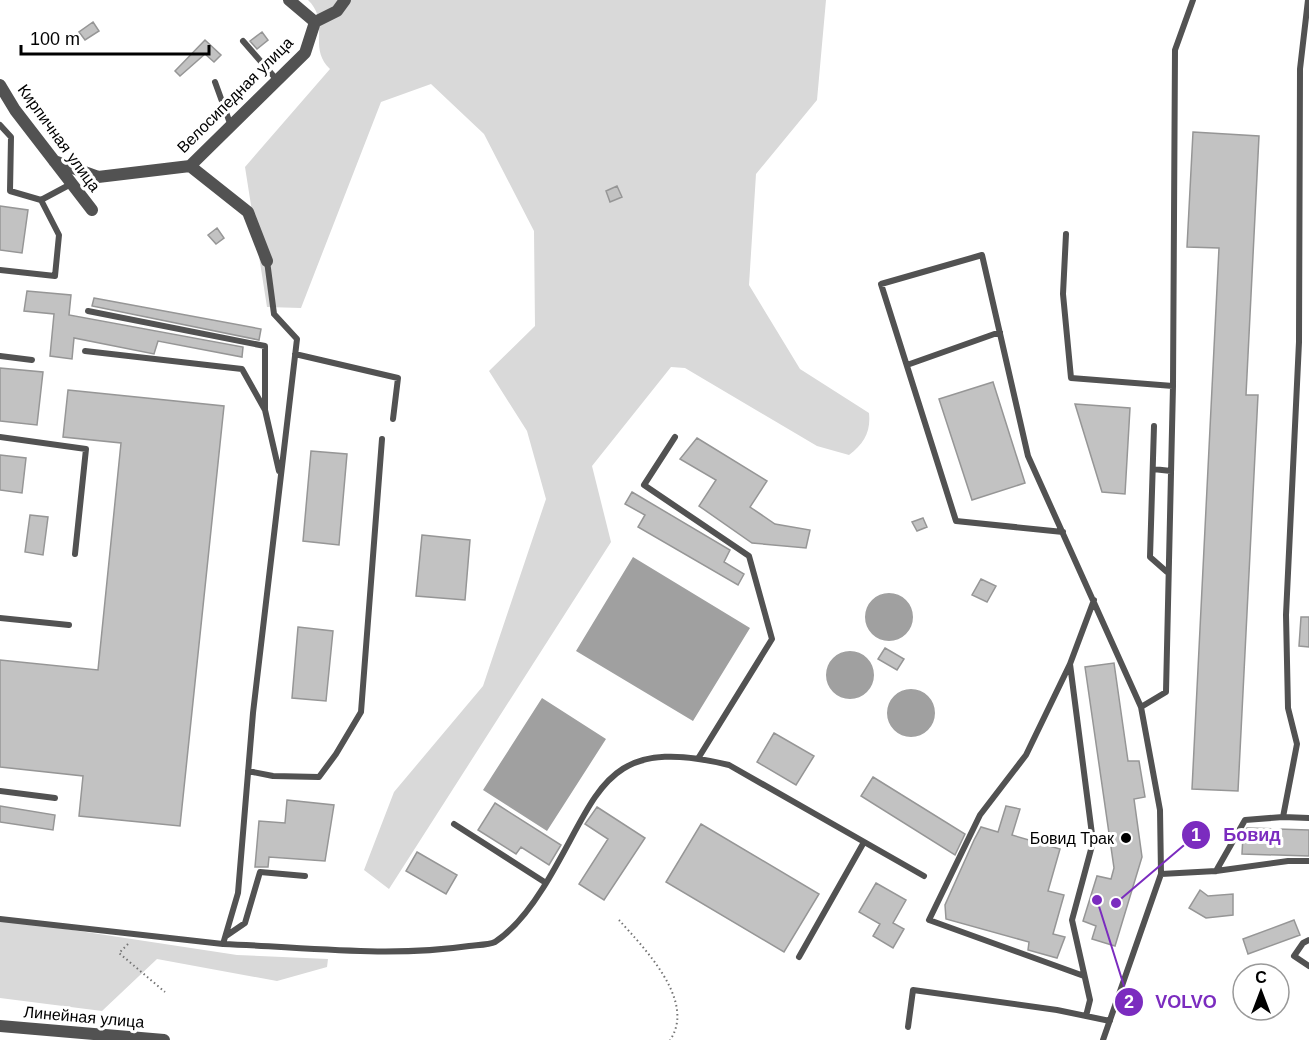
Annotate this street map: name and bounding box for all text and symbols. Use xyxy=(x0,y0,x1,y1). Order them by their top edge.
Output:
scale bar xyxy=(21,18,208,56)
text: 100 m xyxy=(30,29,80,49)
street label: Велосипедная улица xyxy=(174,34,296,156)
street label: Кирпичная улица xyxy=(15,81,104,195)
callout: Бовид xyxy=(1181,817,1292,853)
text: 1 xyxy=(1191,825,1201,845)
text: Бовид xyxy=(1223,825,1281,845)
place label: Бовид Трак xyxy=(1030,830,1115,847)
marker: Бовид Трак xyxy=(1119,831,1133,845)
north arrow xyxy=(1231,962,1291,1022)
text: С xyxy=(1255,969,1267,986)
callout: VOLVO xyxy=(1114,984,1229,1020)
text: 2 xyxy=(1124,992,1134,1012)
text: VOLVO xyxy=(1155,992,1217,1012)
street label: Линейная улица xyxy=(23,1003,145,1031)

